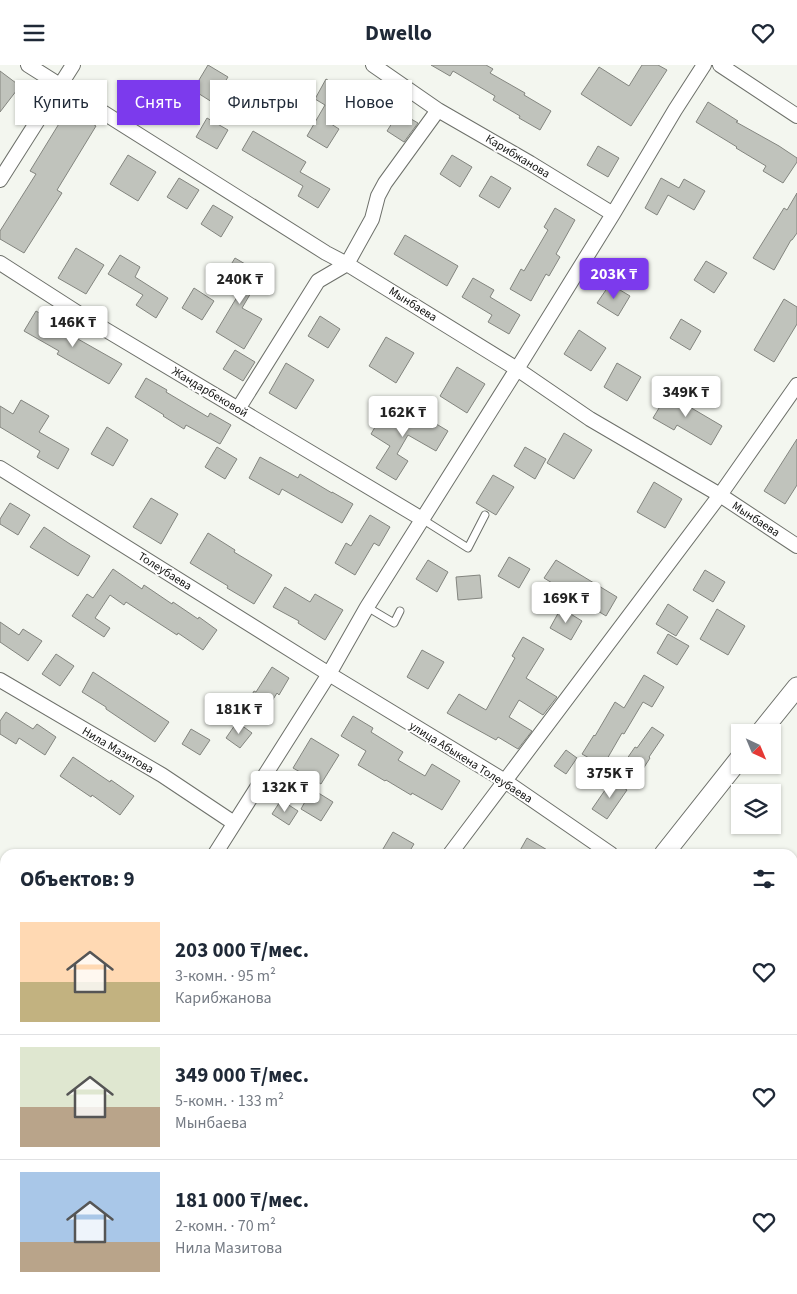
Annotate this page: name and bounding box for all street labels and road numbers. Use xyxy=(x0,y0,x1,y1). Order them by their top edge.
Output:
street label: Карибжанова xyxy=(482,130,553,182)
street label: Мынбаева xyxy=(385,283,440,326)
street label: Жандарбековой xyxy=(169,363,251,422)
street label: Мынбаева xyxy=(728,498,783,541)
street label: Толеубаева xyxy=(134,548,195,595)
street label: улица Абыкена Толеубаева xyxy=(406,717,536,807)
street label: Нила Мазитова xyxy=(79,723,157,778)

